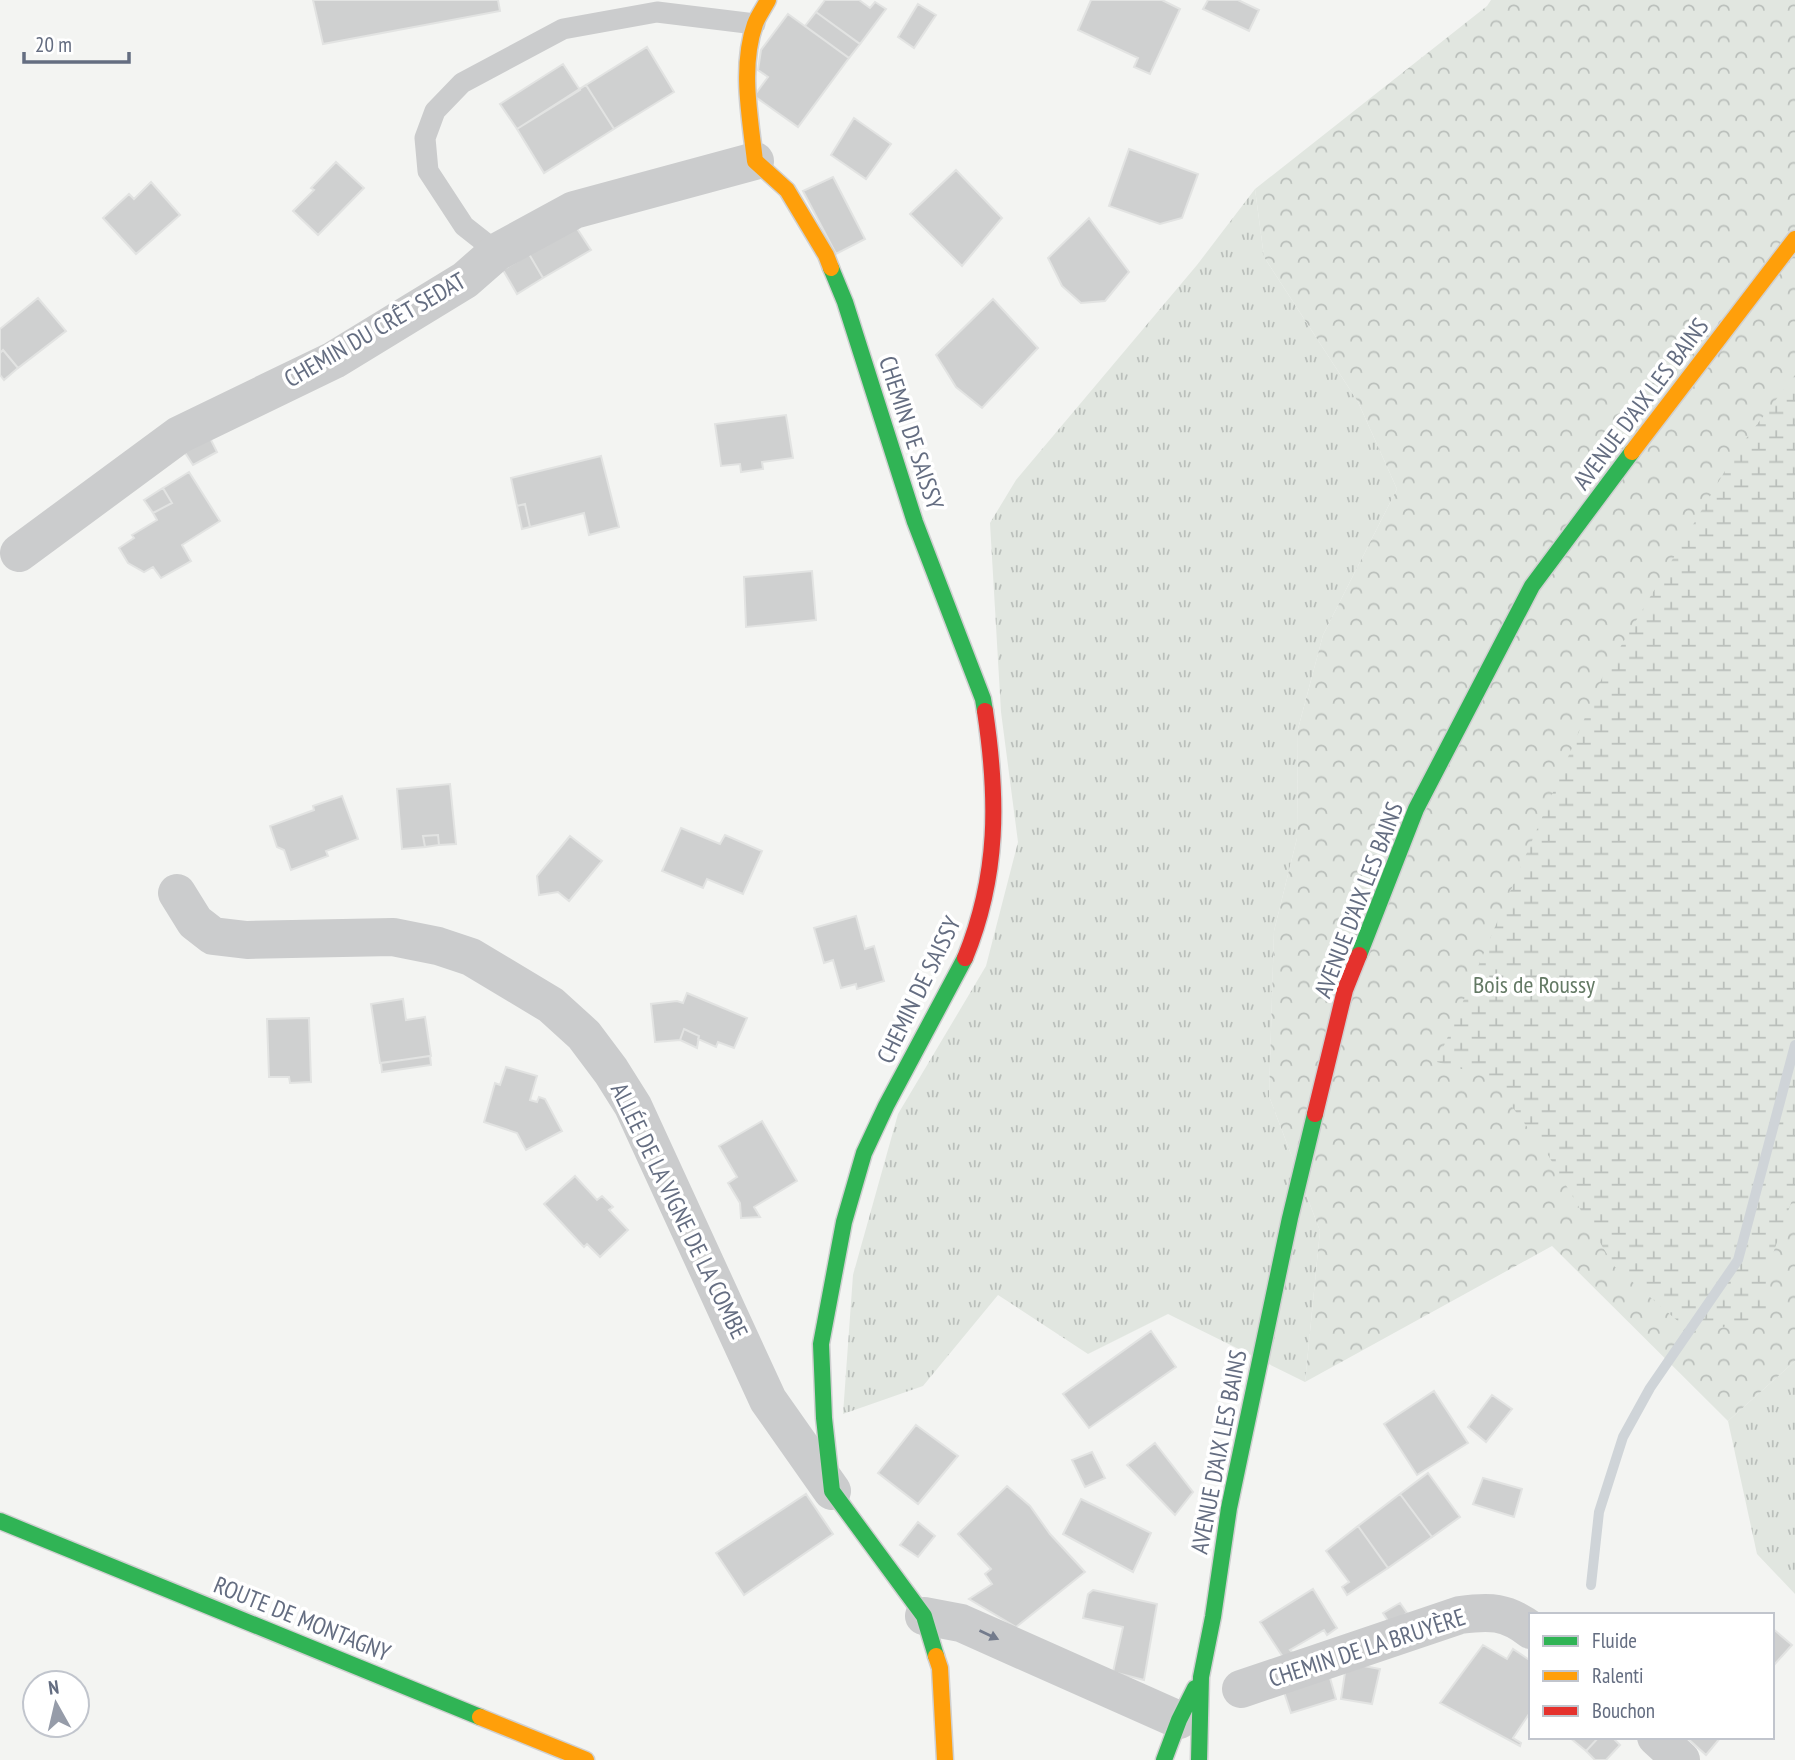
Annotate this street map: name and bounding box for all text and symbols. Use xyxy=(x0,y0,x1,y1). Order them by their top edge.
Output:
scale bar xyxy=(24,21,130,65)
text: 20 m xyxy=(35,31,72,58)
street label: CHEMIN DU CRÊT SEDAT xyxy=(278,265,471,394)
street label: AVENUE D'AIX LES BAINS xyxy=(1566,312,1715,496)
street label: CHEMIN DE SAISSY xyxy=(872,352,951,514)
street label: AVENUE D'AIX LES BAINS xyxy=(1307,798,1410,1002)
street label: CHEMIN DE SAISSY xyxy=(870,911,968,1068)
park label: Bois de Roussy xyxy=(1473,969,1595,1000)
street label: ALLÉE DE LA VIGNE DE LA COMBE xyxy=(604,1078,755,1344)
street label: AVENUE D'AIX LES BAINS xyxy=(1184,1347,1253,1556)
street label: ROUTE DE MONTAGNY xyxy=(209,1569,395,1668)
street label: CHEMIN DE LA BRUYÈRE xyxy=(1265,1601,1469,1694)
legend xyxy=(1529,1613,1774,1739)
text: Fluide xyxy=(1592,1627,1637,1654)
one-way arrow xyxy=(979,1630,999,1641)
text: Ralenti xyxy=(1592,1662,1644,1689)
north arrow xyxy=(21,1669,91,1739)
text: N xyxy=(47,1675,60,1700)
text: Bouchon xyxy=(1592,1697,1655,1724)

